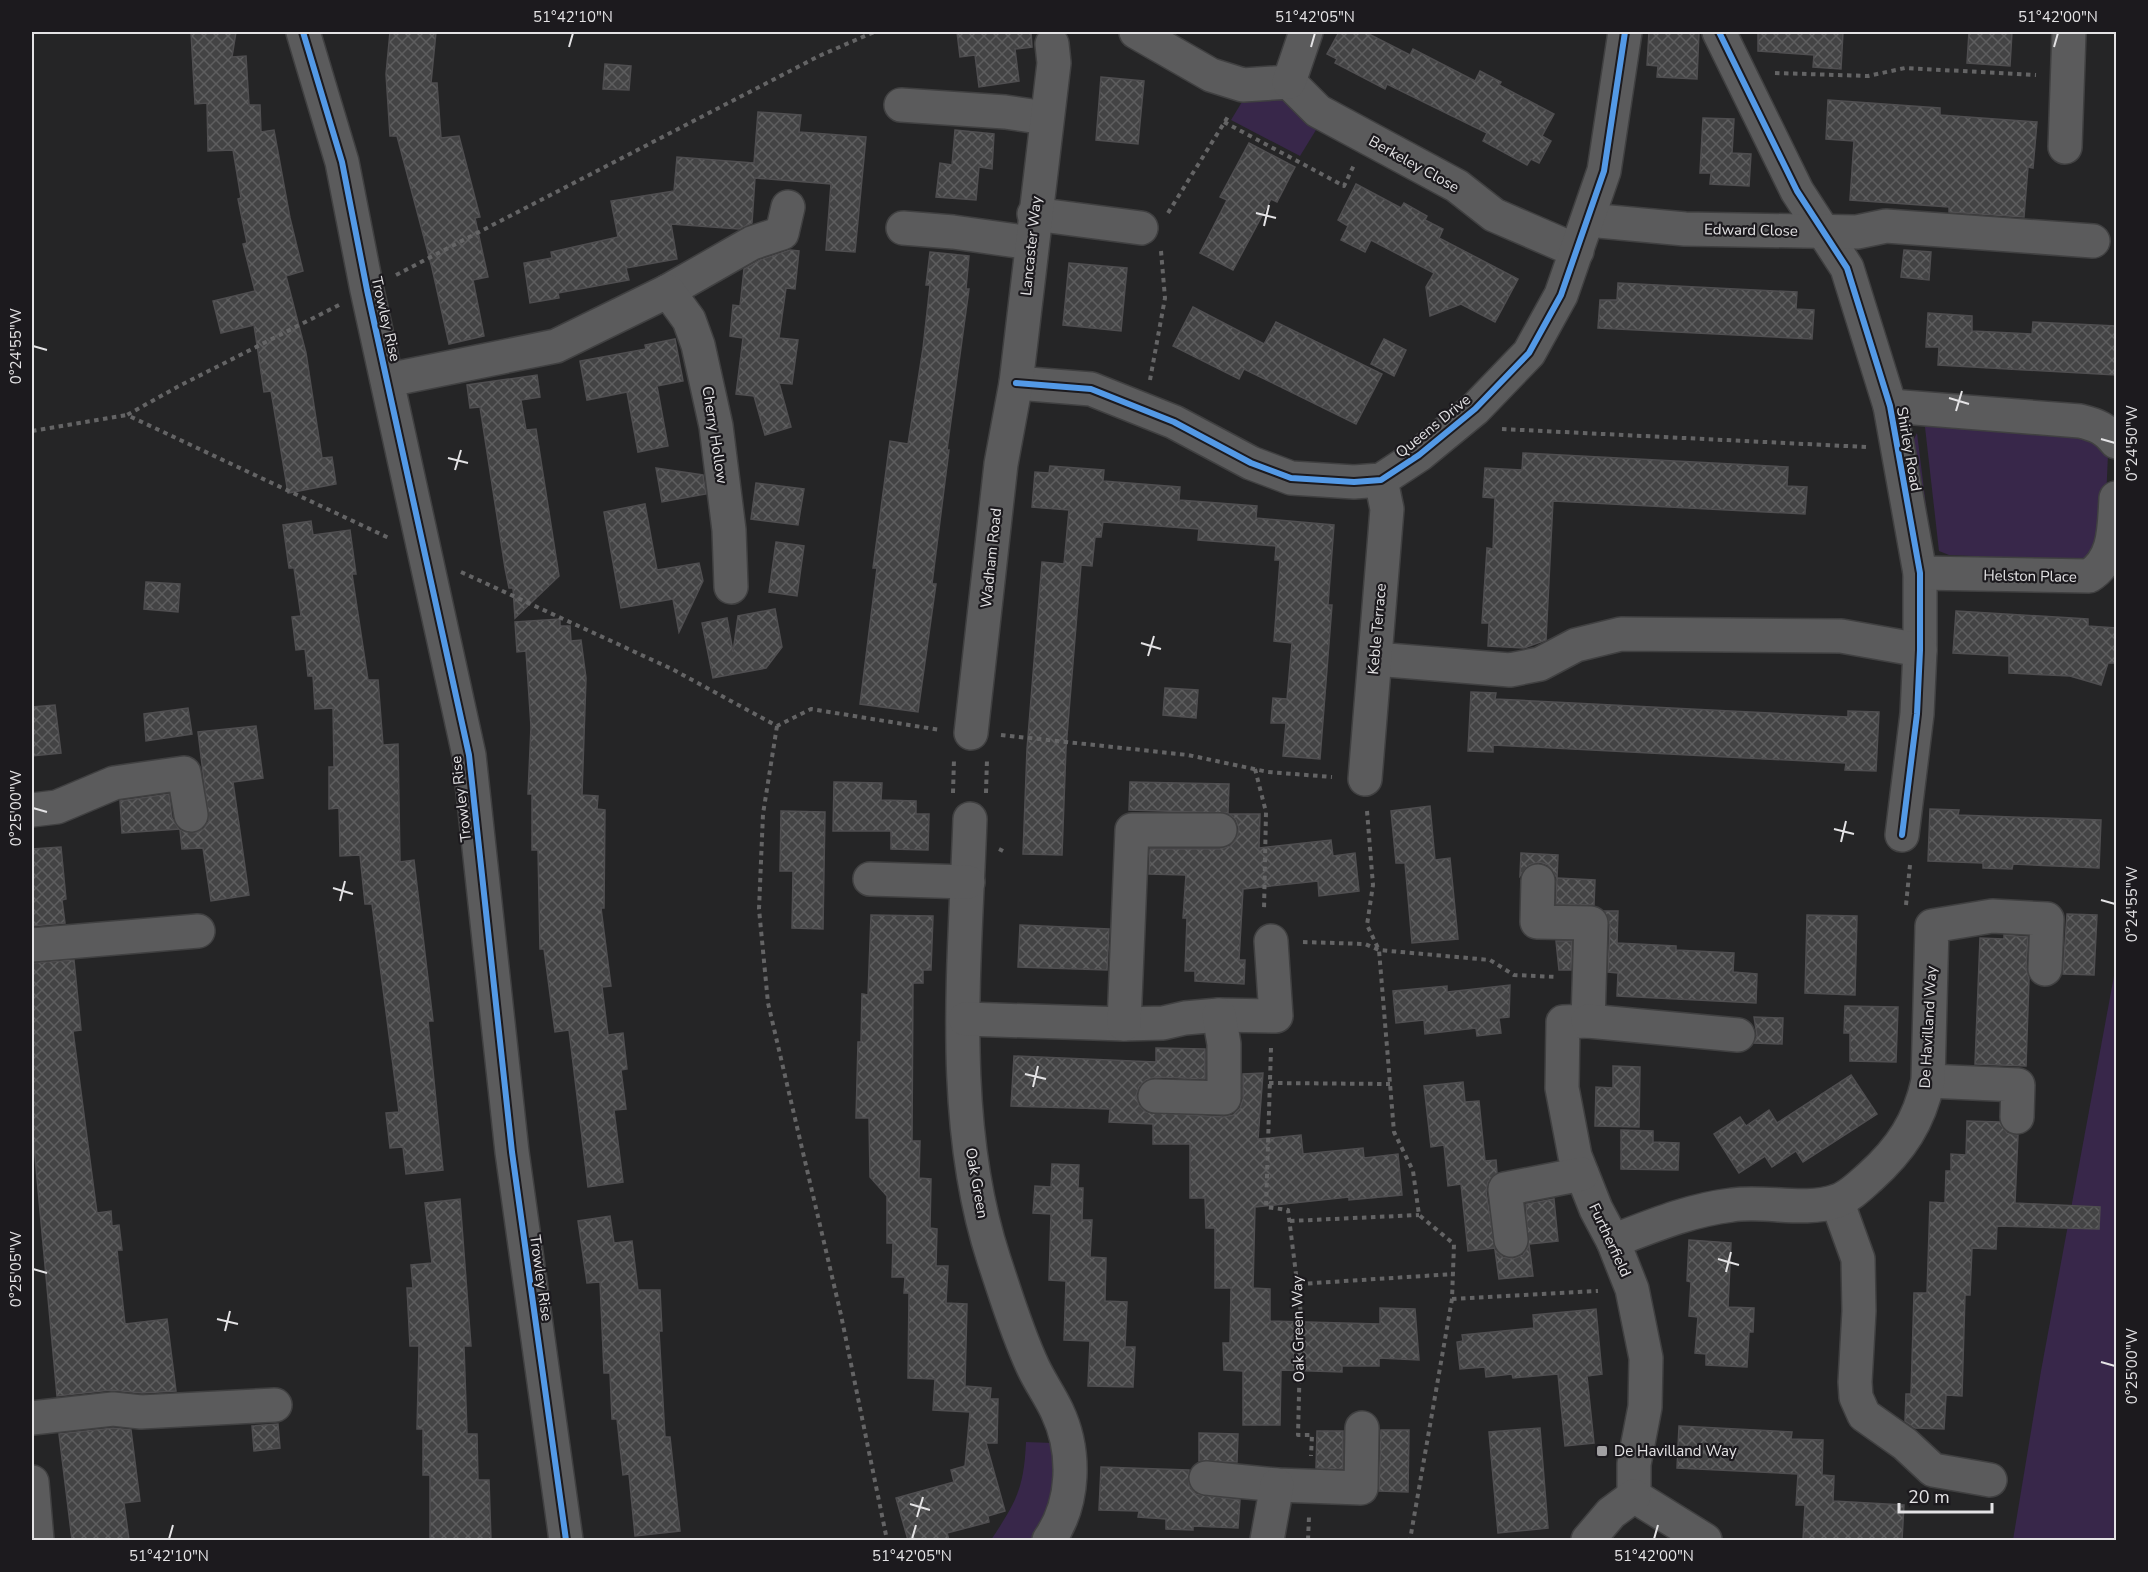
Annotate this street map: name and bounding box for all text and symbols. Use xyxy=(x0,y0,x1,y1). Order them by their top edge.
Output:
text: 51°42'10"N xyxy=(533,7,613,27)
text: 51°42'05"N xyxy=(1275,7,1355,27)
text: 51°42'00"N xyxy=(2018,7,2098,27)
street label: Berkeley Close xyxy=(1365,131,1463,197)
street label: Lancaster Way xyxy=(1016,195,1046,297)
street label: Edward Close xyxy=(1704,219,1798,241)
street label: Trowley Rise xyxy=(367,275,405,363)
text: 0°24'55"W xyxy=(6,307,26,384)
street label: Cherry Hollow xyxy=(697,385,733,486)
street label: Queens Drive xyxy=(1391,390,1475,462)
text: 0°24'50"W xyxy=(2122,404,2142,481)
street label: Shirley Road xyxy=(1892,405,1926,493)
street label: Wadham Road xyxy=(976,507,1006,609)
street label: Helston Place xyxy=(1983,565,2077,587)
street label: Keble Terrace xyxy=(1363,583,1391,675)
street label: Trowley Rise xyxy=(446,755,476,843)
text: 0°25'00"W xyxy=(6,769,26,846)
text: 0°24'55"W xyxy=(2122,865,2142,942)
street label: De Havilland Way xyxy=(1915,965,1941,1089)
street label: Oak Green xyxy=(961,1146,993,1220)
street label: Furtherfield xyxy=(1584,1200,1636,1280)
text: 0°25'05"W xyxy=(6,1230,26,1307)
street label: Trowley Rise xyxy=(525,1234,557,1322)
street label: Oak Green Way xyxy=(1287,1275,1309,1382)
text: 0°25'00"W xyxy=(2122,1327,2142,1404)
place label: De Havilland Way xyxy=(1614,1441,1737,1461)
marker: De Havilland Way xyxy=(1595,1444,1609,1458)
scale bar xyxy=(1899,1476,1992,1514)
text: 20 m xyxy=(1908,1485,1950,1509)
text: 51°42'10"N xyxy=(129,1546,209,1566)
text: 51°42'05"N xyxy=(872,1546,952,1566)
text: 51°42'00"N xyxy=(1614,1546,1694,1566)

